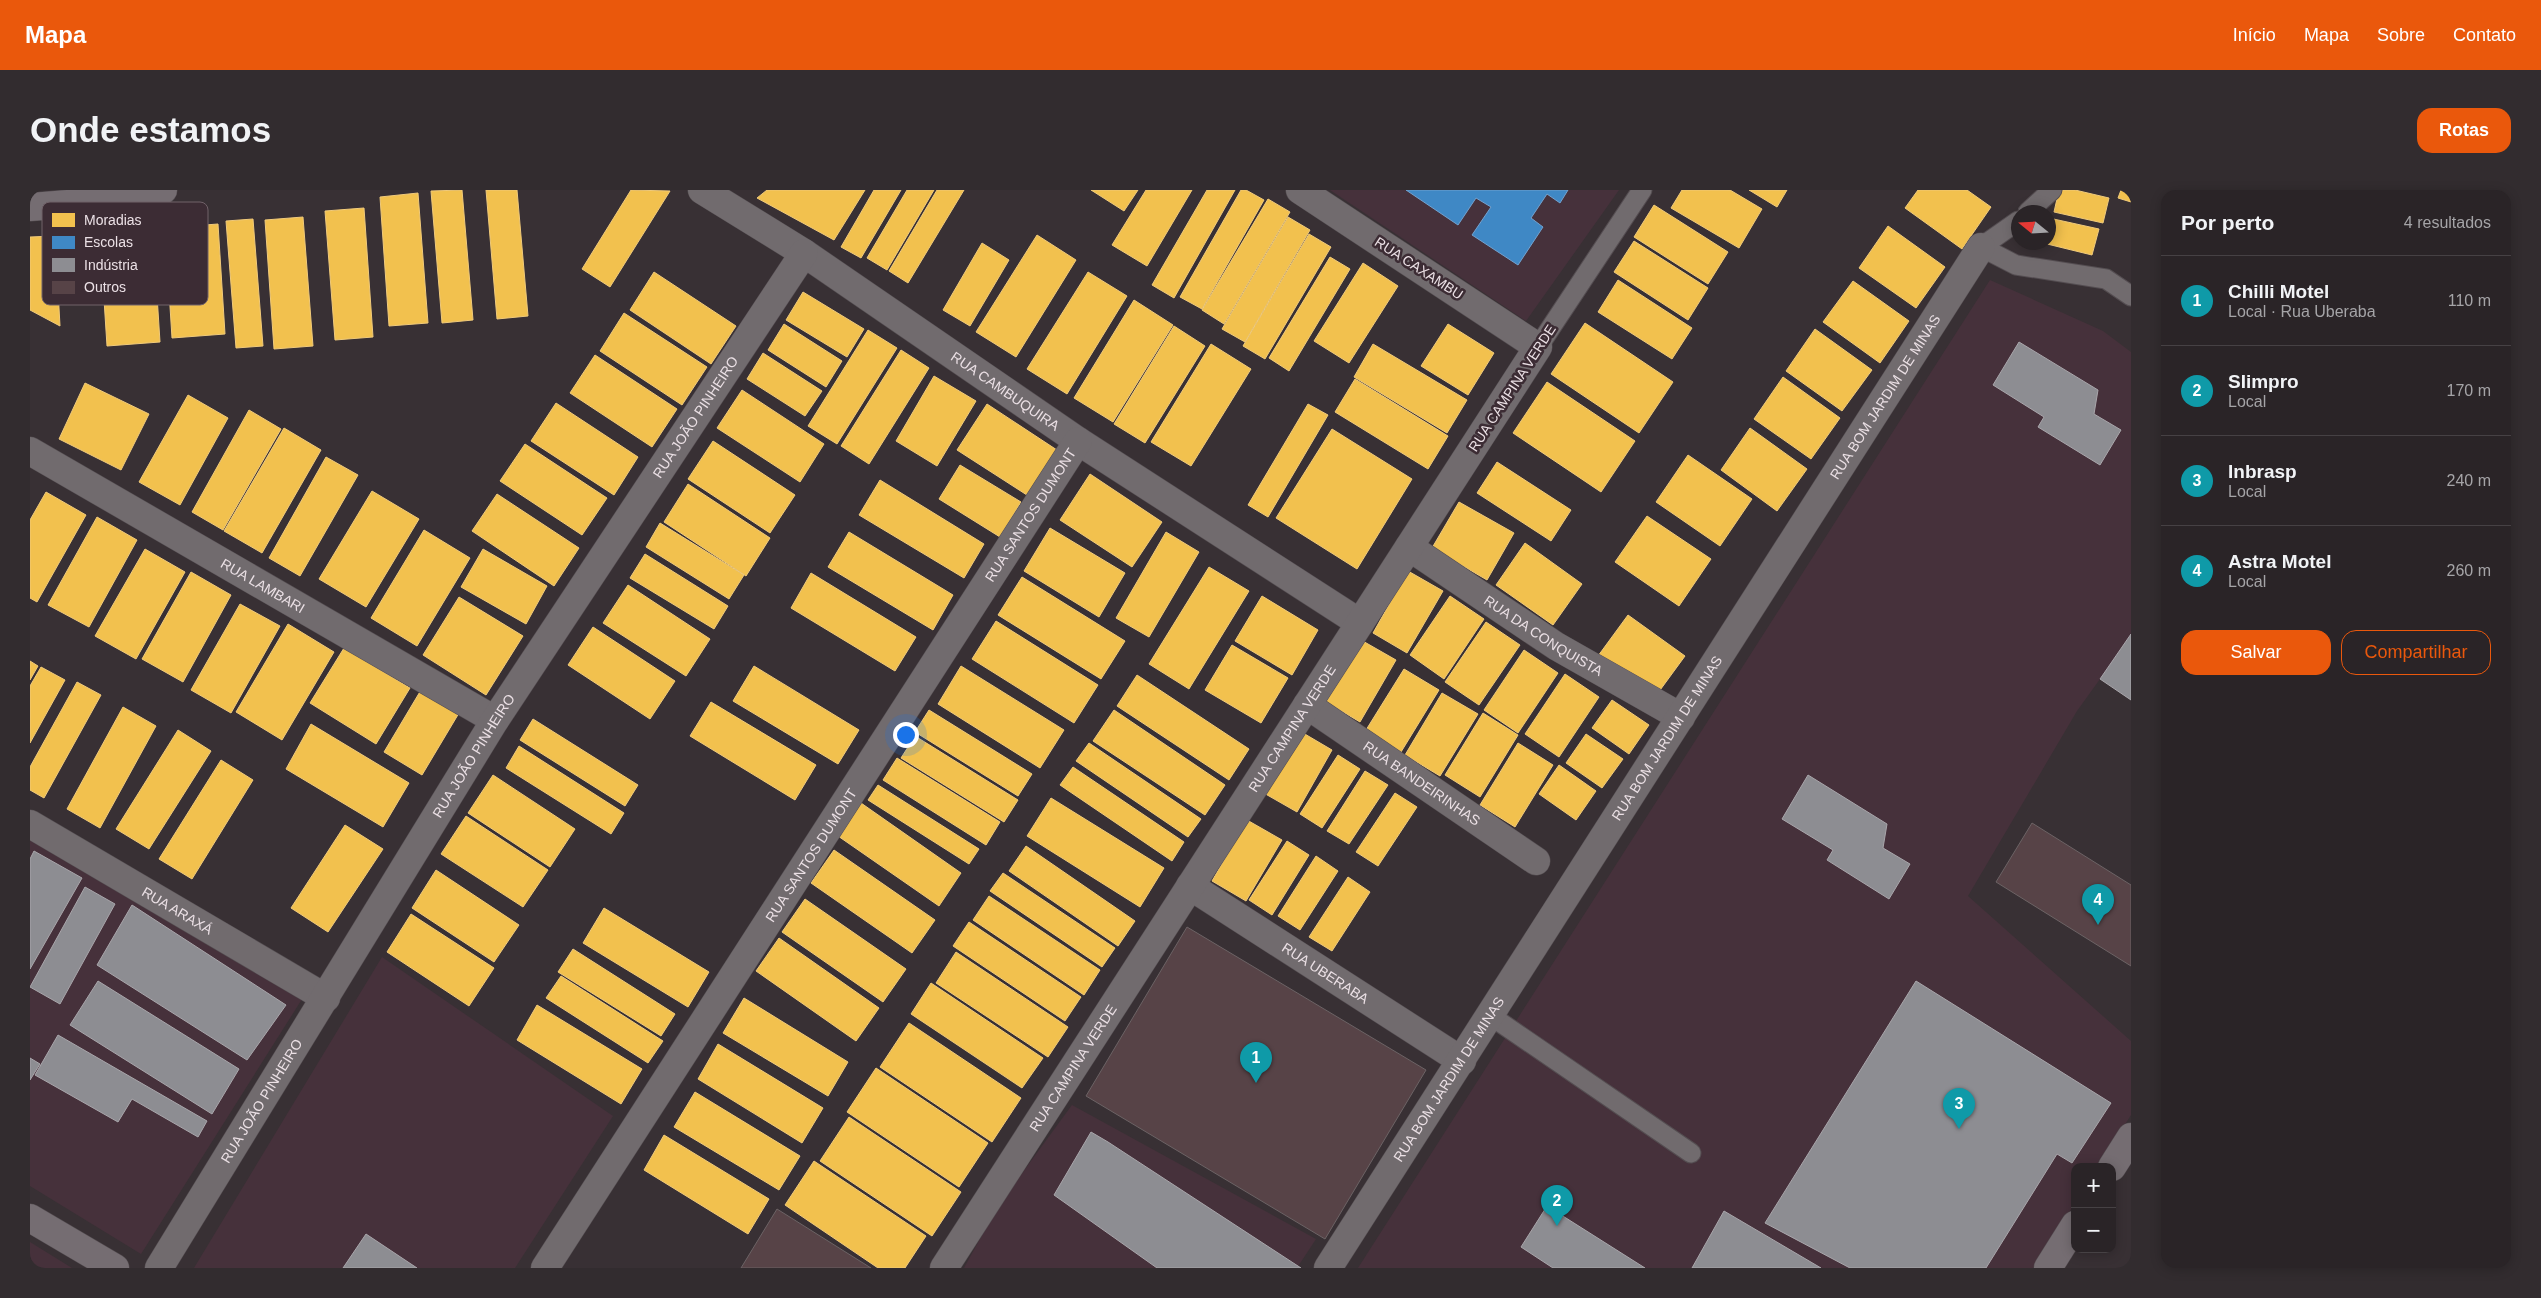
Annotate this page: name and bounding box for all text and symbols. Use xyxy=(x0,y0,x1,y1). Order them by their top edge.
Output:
text: Mapa xyxy=(25,21,86,48)
text: Início xyxy=(2233,25,2276,45)
text: Mapa xyxy=(2304,25,2349,45)
text: Sobre xyxy=(2377,25,2425,45)
text: Contato xyxy=(2453,25,2516,45)
button: Rotas xyxy=(2417,108,2511,153)
text: Onde estamos xyxy=(30,110,271,149)
legend xyxy=(42,202,208,305)
north arrow xyxy=(2011,205,2056,250)
text: Por perto xyxy=(2181,211,2274,234)
text: Moradias xyxy=(84,212,142,228)
text: 4 resultados xyxy=(2404,214,2491,231)
text: Escolas xyxy=(84,234,133,250)
street label: RUA CAXAMBU xyxy=(1372,234,1466,302)
text: Indústria xyxy=(84,257,138,273)
text: Outros xyxy=(84,279,126,295)
text: Chilli Motel xyxy=(2228,281,2329,302)
text: 1 xyxy=(2193,292,2201,309)
text: 110 m xyxy=(2448,292,2491,309)
text: Local · Rua Uberaba xyxy=(2228,303,2376,320)
street label: RUA BOM JARDIM DE MINAS xyxy=(1827,312,1944,482)
street label: RUA CAMPINA VERDE xyxy=(1465,322,1559,454)
street label: RUA CAMBUQUIRA xyxy=(948,348,1063,434)
street label: RUA JOÃO PINHEIRO xyxy=(649,353,741,481)
text: SIimpro xyxy=(2228,371,2299,392)
text: 2 xyxy=(2193,382,2201,399)
text: 170 m xyxy=(2447,382,2491,399)
text: Local xyxy=(2228,393,2266,410)
street label: RUA SANTOS DUMONT xyxy=(982,445,1079,585)
text: Inbrasp xyxy=(2228,461,2297,482)
text: 3 xyxy=(2193,472,2201,489)
text: 240 m xyxy=(2447,472,2491,489)
text: Local xyxy=(2228,483,2266,500)
text: Astra Motel xyxy=(2228,551,2331,572)
street label: RUA LAMBARI xyxy=(218,555,308,616)
text: 4 xyxy=(2193,562,2201,579)
text: 260 m xyxy=(2447,562,2491,579)
text: Local xyxy=(2228,573,2266,590)
street label: RUA DA CONQUISTA xyxy=(1481,592,1606,679)
button: Salvar xyxy=(2181,630,2331,675)
button: Compartilhar xyxy=(2341,630,2491,675)
street label: RUA BOM JARDIM DE MINAS xyxy=(1608,653,1725,823)
street label: RUA CAMPINA VERDE xyxy=(1245,662,1339,795)
street label: RUA JOÃO PINHEIRO xyxy=(429,691,518,821)
your location xyxy=(893,722,919,748)
street label: RUA BANDEIRINHAS xyxy=(1360,738,1483,829)
street label: RUA SANTOS DUMONT xyxy=(762,785,860,925)
street label: RUA ARAXÁ xyxy=(139,884,216,938)
pin: 4 xyxy=(2082,884,2114,925)
street label: RUA UBERABA xyxy=(1279,939,1372,1007)
street label: RUA BOM JARDIM DE MINAS xyxy=(1390,994,1507,1165)
street label: RUA CAMPINA VERDE xyxy=(1026,1001,1120,1135)
street label: RUA JOÃO PINHEIRO xyxy=(217,1036,306,1166)
pin: 1 xyxy=(1240,1042,1272,1083)
pin: 3 xyxy=(1943,1088,1975,1129)
map controls xyxy=(2071,1163,2116,1253)
button: + xyxy=(2071,1163,2116,1208)
pin: 2 xyxy=(1541,1185,1573,1226)
button: − xyxy=(2071,1208,2116,1253)

